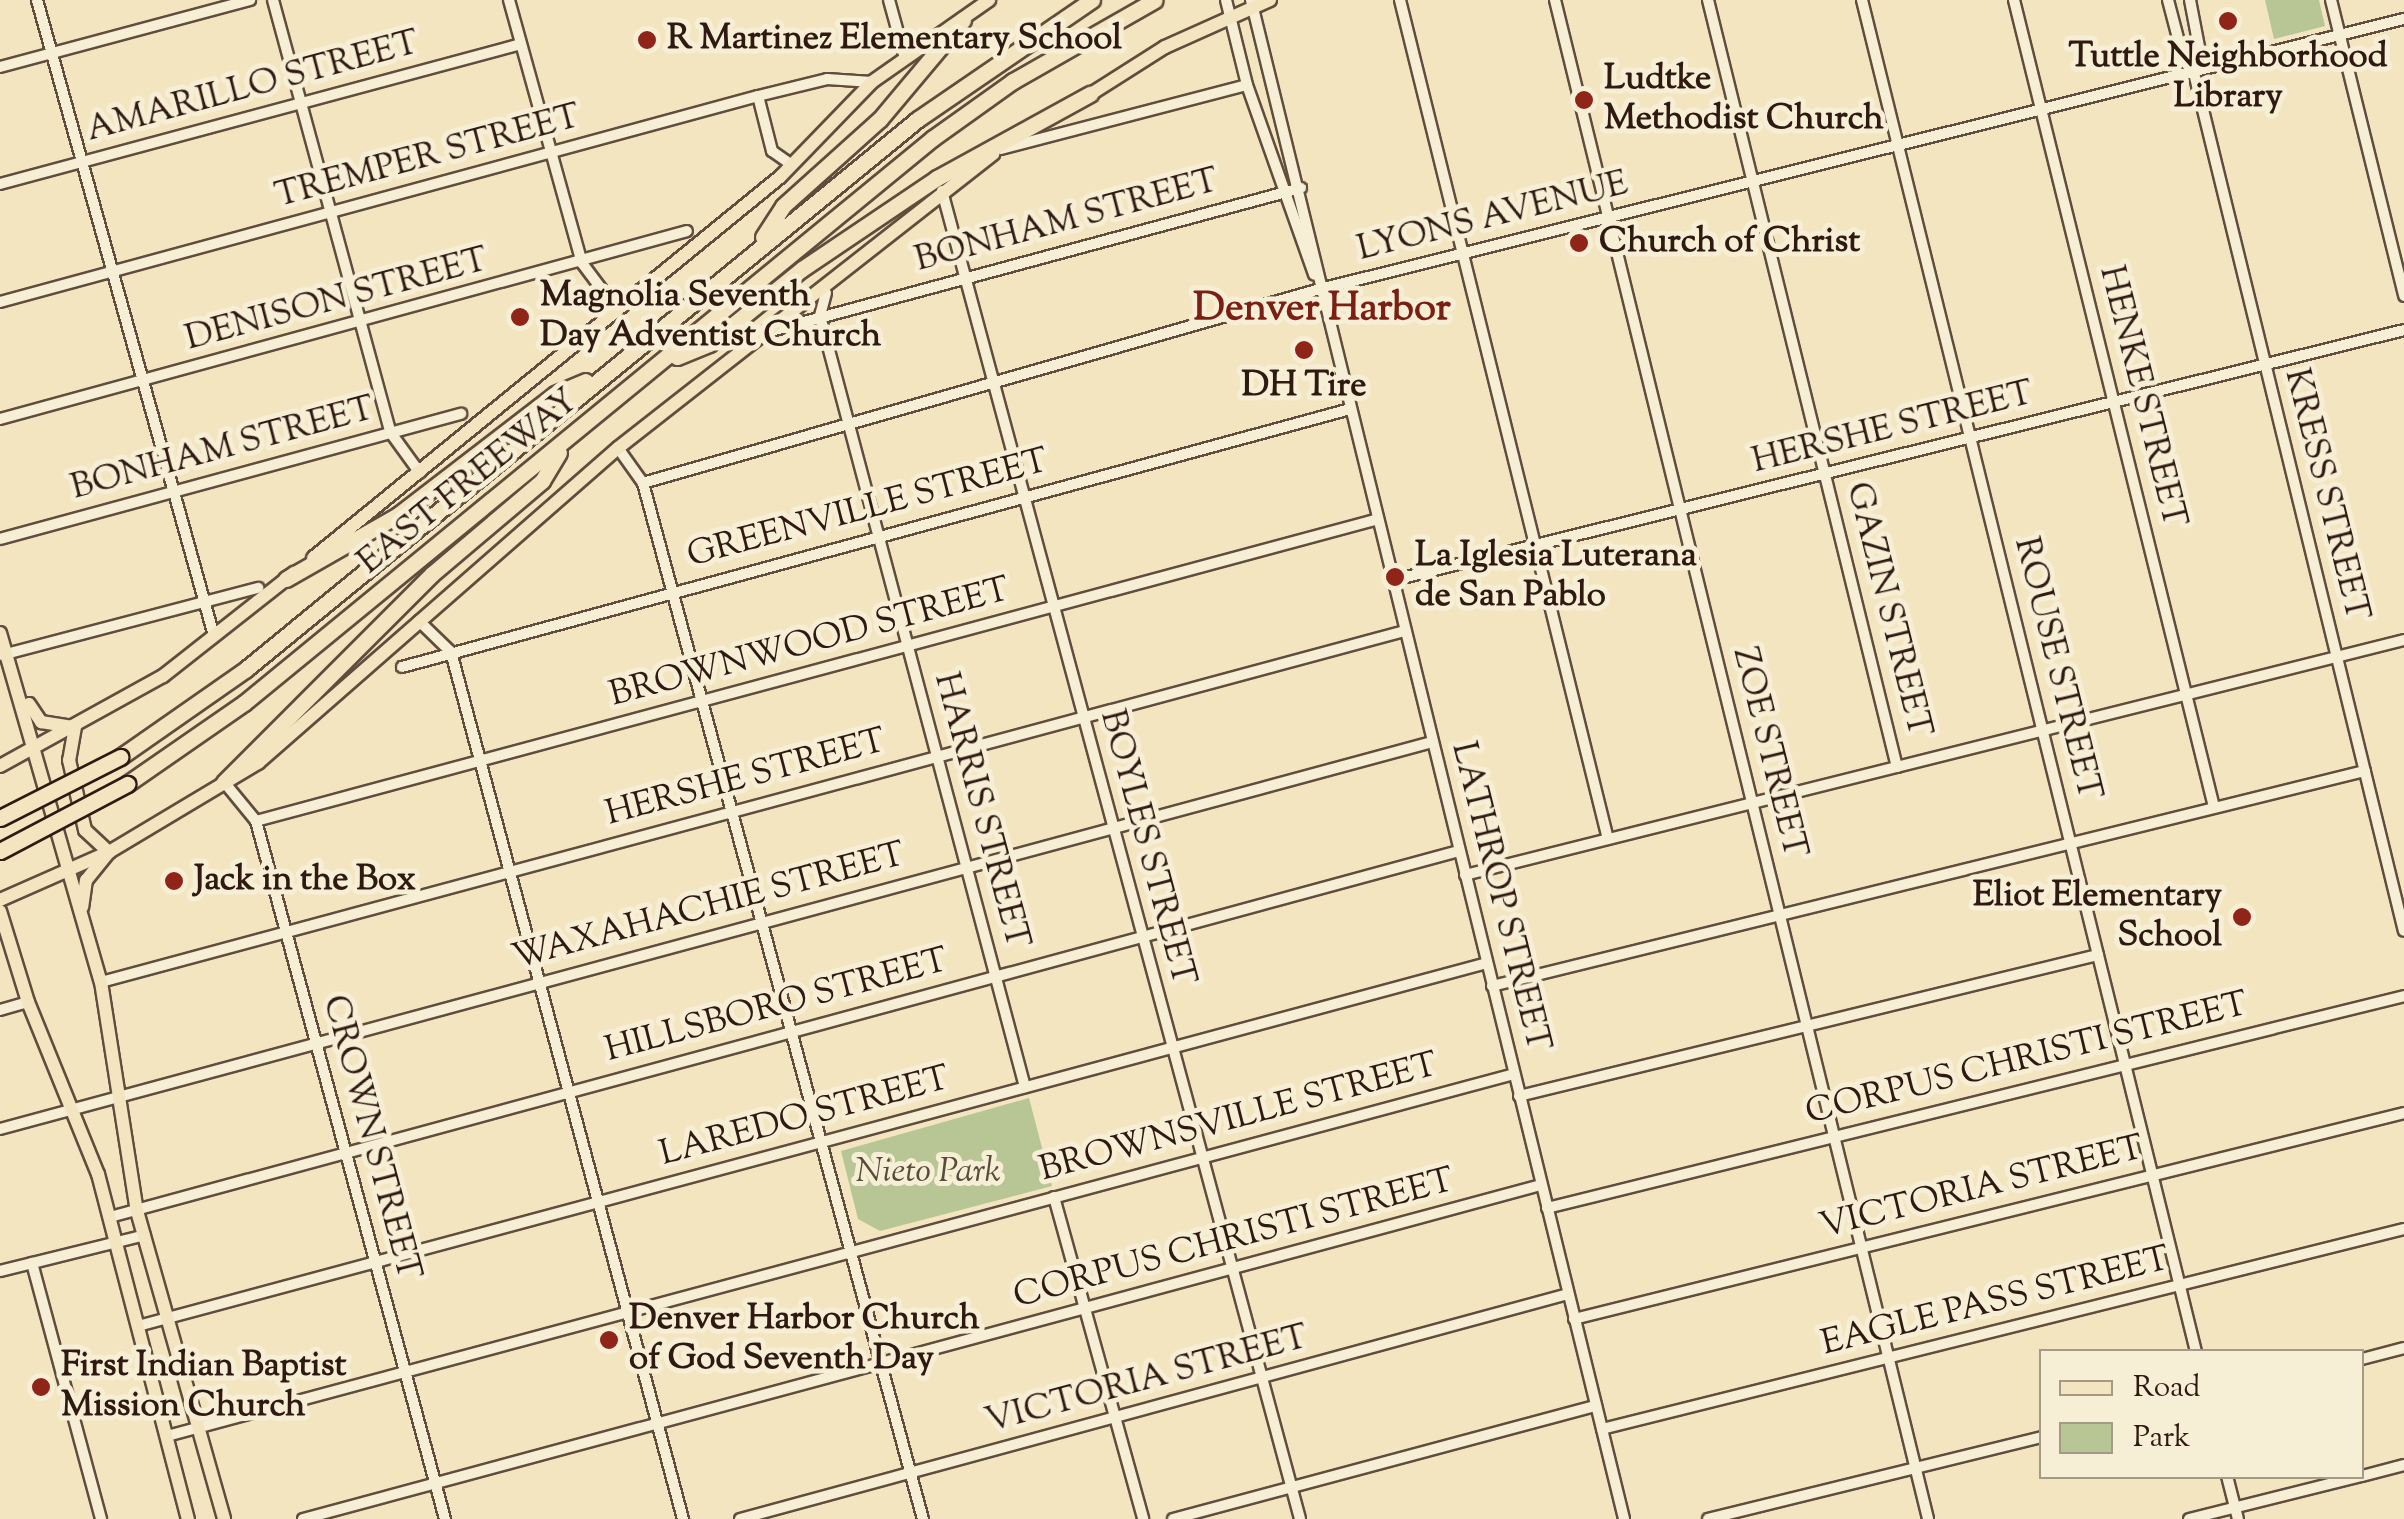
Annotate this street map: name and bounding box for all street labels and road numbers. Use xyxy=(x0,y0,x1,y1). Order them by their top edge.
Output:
street label: AMARILLO STREET xyxy=(82,23,424,153)
street label: TREMPER STREET xyxy=(271,97,585,219)
street label: BONHAM STREET xyxy=(911,161,1223,283)
street label: LYONS AVENUE xyxy=(1353,164,1633,272)
street label: DENISON STREET xyxy=(181,240,493,362)
street label: HENKE STREET xyxy=(2088,262,2194,532)
street label: KRESS STREET xyxy=(2273,365,2377,625)
street label: HERSHE STREET xyxy=(1748,374,2038,484)
street label: EAST FREEWAY xyxy=(351,381,587,585)
street label: BONHAM STREET xyxy=(67,389,379,511)
street label: GREENVILLE STREET xyxy=(683,442,1053,578)
street label: GAZIN STREET xyxy=(1835,478,1939,742)
street label: ROUSE STREET xyxy=(2003,533,2109,805)
street label: BROWNWOOD STREET xyxy=(605,570,1015,718)
street label: ZOE STREET xyxy=(1722,643,1814,863)
street label: HARRIS STREET xyxy=(923,669,1037,953)
street label: BOYLES STREET xyxy=(1089,705,1203,991)
street label: HERSHE STREET xyxy=(601,721,891,837)
street label: LATHROP STREET xyxy=(1440,738,1558,1056)
street label: WAXAHACHIE STREET xyxy=(508,835,910,981)
street label: HILLSBORO STREET xyxy=(601,941,953,1073)
street label: CORPUS CHRISTI STREET xyxy=(1802,985,2252,1135)
street label: CROWN STREET xyxy=(312,991,428,1285)
street label: BROWNSVILLE STREET xyxy=(1035,1046,1443,1192)
street label: LAREDO STREET xyxy=(655,1059,955,1177)
street label: VICTORIA STREET xyxy=(1816,1128,2148,1250)
street label: CORPUS CHRISTI STREET xyxy=(1009,1161,1459,1319)
street label: EAGLE PASS STREET xyxy=(1818,1239,2174,1367)
street label: VICTORIA STREET xyxy=(981,1318,1313,1444)

